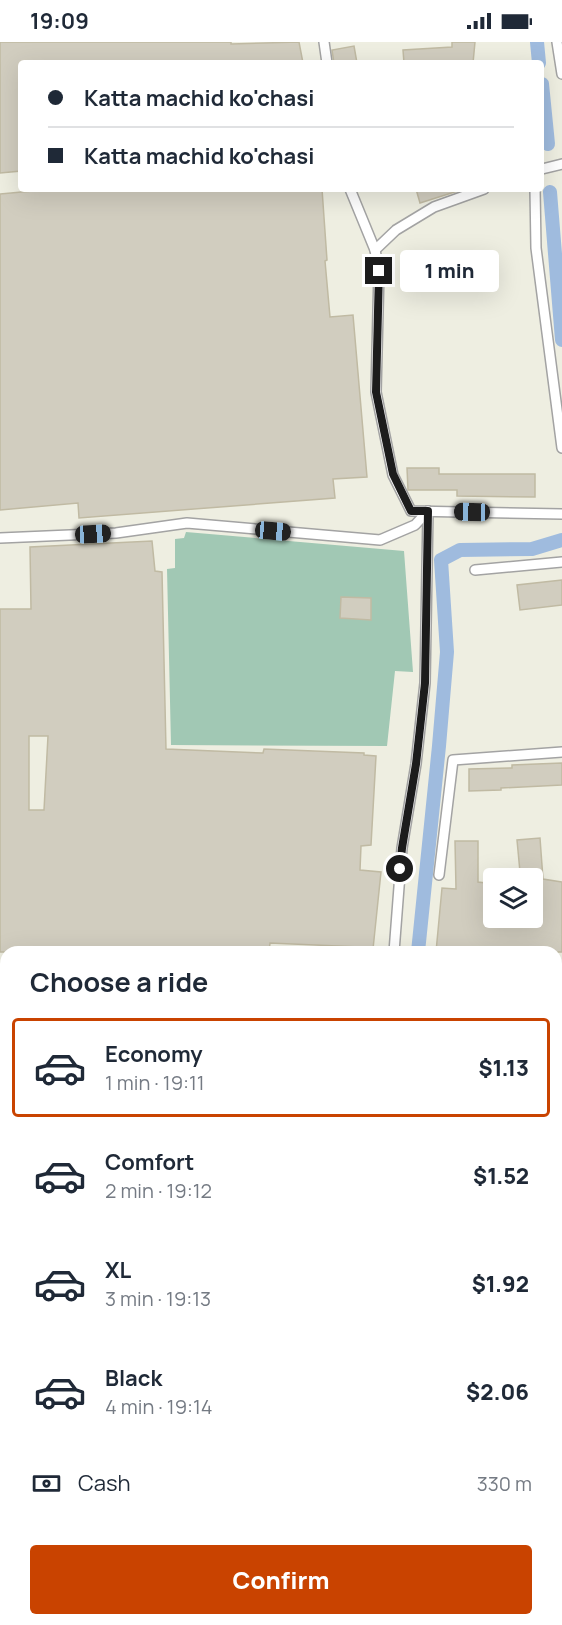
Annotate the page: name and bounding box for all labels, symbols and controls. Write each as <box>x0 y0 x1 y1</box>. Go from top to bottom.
text: 19:09 <box>30 6 89 36</box>
text: Katta machid ko'chasi <box>84 83 314 113</box>
text: Katta machid ko'chasi <box>84 141 314 171</box>
callout: 1 min <box>400 250 499 292</box>
route end <box>365 257 392 284</box>
text: 1 min <box>424 257 475 284</box>
car <box>454 503 490 521</box>
car <box>254 520 292 542</box>
car <box>75 524 111 544</box>
route start <box>386 855 413 882</box>
map controls <box>483 868 543 928</box>
button: layers <box>483 868 543 928</box>
text: Choose a ride <box>30 963 208 1000</box>
text: Economy <box>105 1039 203 1069</box>
icon: car <box>33 1041 87 1095</box>
text: $1.13 <box>478 1053 529 1083</box>
text: 1 min · 19:11 <box>105 1069 205 1096</box>
text: Comfort <box>105 1147 194 1177</box>
icon: car <box>33 1149 87 1203</box>
text: $1.52 <box>473 1161 529 1191</box>
text: 2 min · 19:12 <box>105 1177 212 1204</box>
text: XL <box>105 1255 131 1285</box>
icon: car <box>33 1257 87 1311</box>
text: $1.92 <box>472 1269 529 1299</box>
text: 3 min · 19:13 <box>105 1285 211 1312</box>
text: Black <box>105 1363 162 1393</box>
icon: car <box>33 1365 87 1419</box>
text: $2.06 <box>466 1377 529 1407</box>
text: 4 min · 19:14 <box>105 1393 213 1420</box>
icon: cash <box>30 1467 63 1500</box>
text: Cash <box>78 1468 131 1498</box>
text: 330 m <box>477 1470 532 1497</box>
button: Confirm <box>30 1545 532 1614</box>

